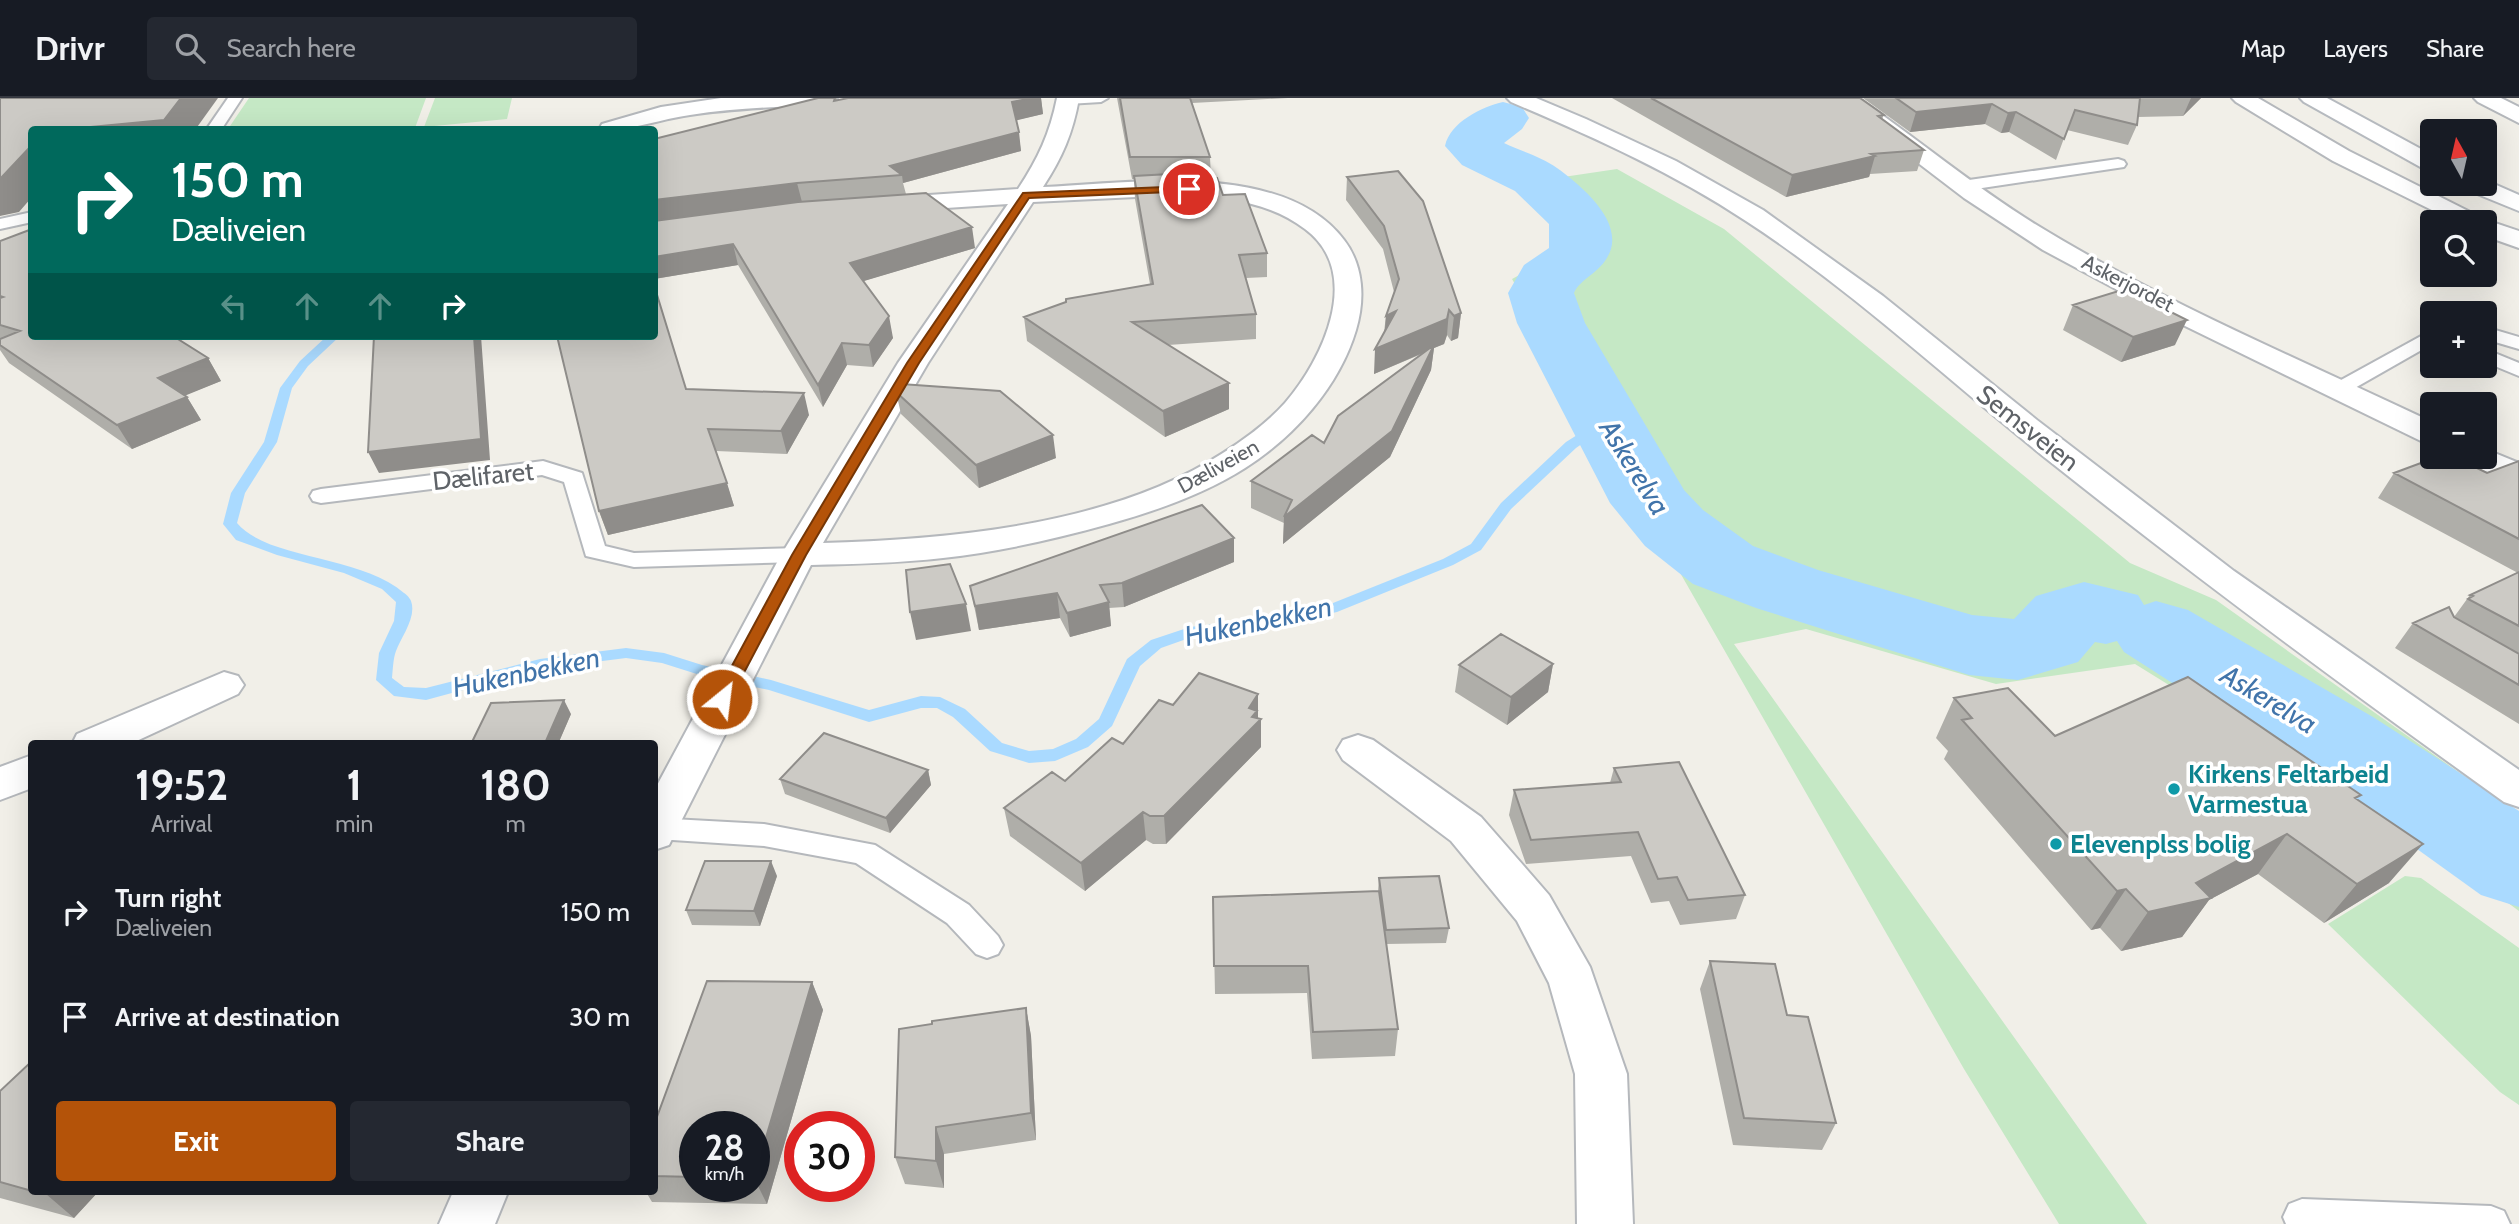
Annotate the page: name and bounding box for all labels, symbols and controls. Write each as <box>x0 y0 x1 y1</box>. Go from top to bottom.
search box <box>147 17 637 80</box>
text: Drivr <box>35 28 105 68</box>
icon: search <box>171 29 209 67</box>
text: Search here <box>227 32 356 64</box>
text: Map <box>2241 34 2285 63</box>
text: Layers <box>2323 34 2388 63</box>
text: Share <box>2426 34 2484 63</box>
north arrow <box>2420 119 2497 196</box>
map controls <box>2420 119 2497 469</box>
text: 150 m <box>171 150 304 209</box>
icon: right <box>56 154 147 245</box>
pin <box>1159 159 1219 219</box>
icon: arrive <box>1170 170 1208 208</box>
text: Dæliveien <box>171 210 306 249</box>
button: search <box>2420 210 2497 287</box>
street label: Askerjordet <box>2077 249 2178 318</box>
icon: left <box>215 287 253 325</box>
icon: ahead <box>288 287 326 325</box>
icon: ahead <box>361 287 399 325</box>
icon: right <box>434 287 472 325</box>
button: + <box>2420 301 2497 378</box>
street label: Semsveien <box>1970 378 2086 478</box>
button: − <box>2420 392 2497 469</box>
water label: Askerelva <box>1591 411 1677 521</box>
street label: Dæliveien <box>1173 434 1263 498</box>
street label: Dælifaret <box>431 455 535 497</box>
water label: Hukenbekken <box>1181 589 1335 653</box>
water label: Hukenbekken <box>449 640 603 704</box>
water label: Askerelva <box>2213 656 2323 741</box>
position arrow <box>685 662 759 736</box>
place label: Kirkens Feltarbeid Varmestua <box>2188 758 2389 820</box>
text: 19:52 <box>135 759 228 811</box>
text: 1 <box>347 759 362 811</box>
text: 180 <box>480 759 551 811</box>
marker: Kirkens Feltarbeid Varmestua <box>2166 781 2182 797</box>
text: Arrival <box>151 810 212 838</box>
text: min <box>335 810 373 838</box>
text: m <box>506 810 526 838</box>
place label: Elevenplss bolig <box>2070 828 2250 860</box>
marker: Elevenplss bolig <box>2048 836 2064 852</box>
text: Turn right <box>115 882 221 914</box>
icon: right <box>56 893 94 931</box>
text: 150 m <box>561 896 630 928</box>
text: Dæliveien <box>115 914 212 942</box>
icon: arrive <box>56 998 94 1036</box>
text: Arrive at destination <box>115 1001 340 1033</box>
text: 30 m <box>569 1001 630 1033</box>
button: Exit <box>56 1101 336 1181</box>
button: Share <box>350 1101 630 1181</box>
speed limit sign: 30 <box>784 1111 875 1202</box>
text: 28 <box>705 1126 744 1169</box>
text: km/h <box>705 1163 744 1185</box>

